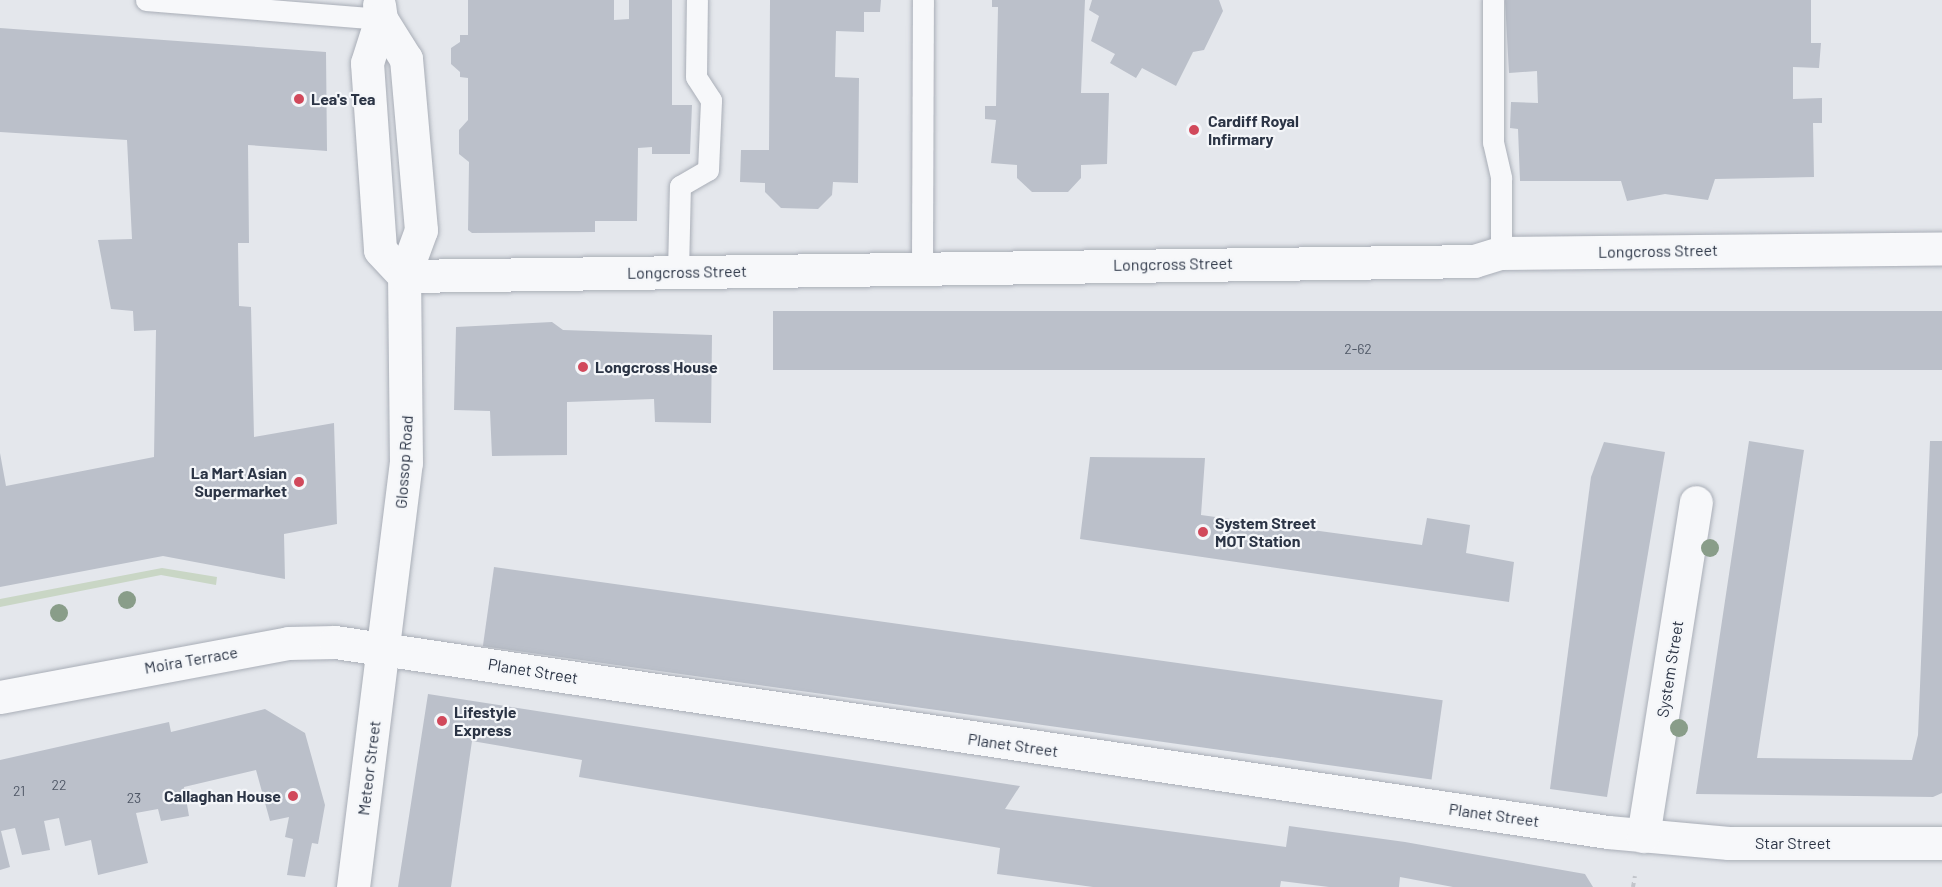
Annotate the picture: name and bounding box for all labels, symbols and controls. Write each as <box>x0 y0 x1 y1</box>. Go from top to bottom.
place label: Lea's Tea <box>311 89 376 109</box>
marker: Lea's Tea <box>292 92 306 106</box>
place label: Cardiff Royal Infirmary <box>1208 111 1299 149</box>
marker: Cardiff Royal Infirmary <box>1185 121 1203 139</box>
street label: Longcross Street <box>1598 240 1718 262</box>
street label: Longcross Street <box>1113 253 1233 275</box>
street label: Longcross Street <box>627 261 747 283</box>
house number: 2-62 <box>1344 341 1372 357</box>
place label: Longcross House <box>595 357 718 377</box>
marker: Longcross House <box>576 360 590 374</box>
street label: Glossop Road <box>391 415 417 509</box>
place label: La Mart Asian Supermarket <box>191 463 287 501</box>
marker: La Mart Asian Supermarket <box>292 475 306 489</box>
place label: System Street MOT Station <box>1215 513 1316 551</box>
marker: System Street MOT Station <box>1196 525 1210 539</box>
street label: System Street <box>1653 619 1687 719</box>
street label: Moira Terrace <box>143 642 239 678</box>
street label: Planet Street <box>487 654 579 688</box>
place label: Lifestyle Express <box>454 702 516 740</box>
marker: Lifestyle Express <box>435 714 449 728</box>
street label: Meteor Street <box>354 719 384 817</box>
street label: Planet Street <box>967 729 1059 761</box>
house number: 22 <box>51 777 67 793</box>
house number: 21 <box>13 783 25 799</box>
place label: Callaghan House <box>164 786 281 806</box>
marker: Callaghan House <box>286 789 300 803</box>
house number: 23 <box>127 790 141 806</box>
street label: Planet Street <box>1448 799 1540 831</box>
street label: Star Street <box>1755 833 1831 853</box>

